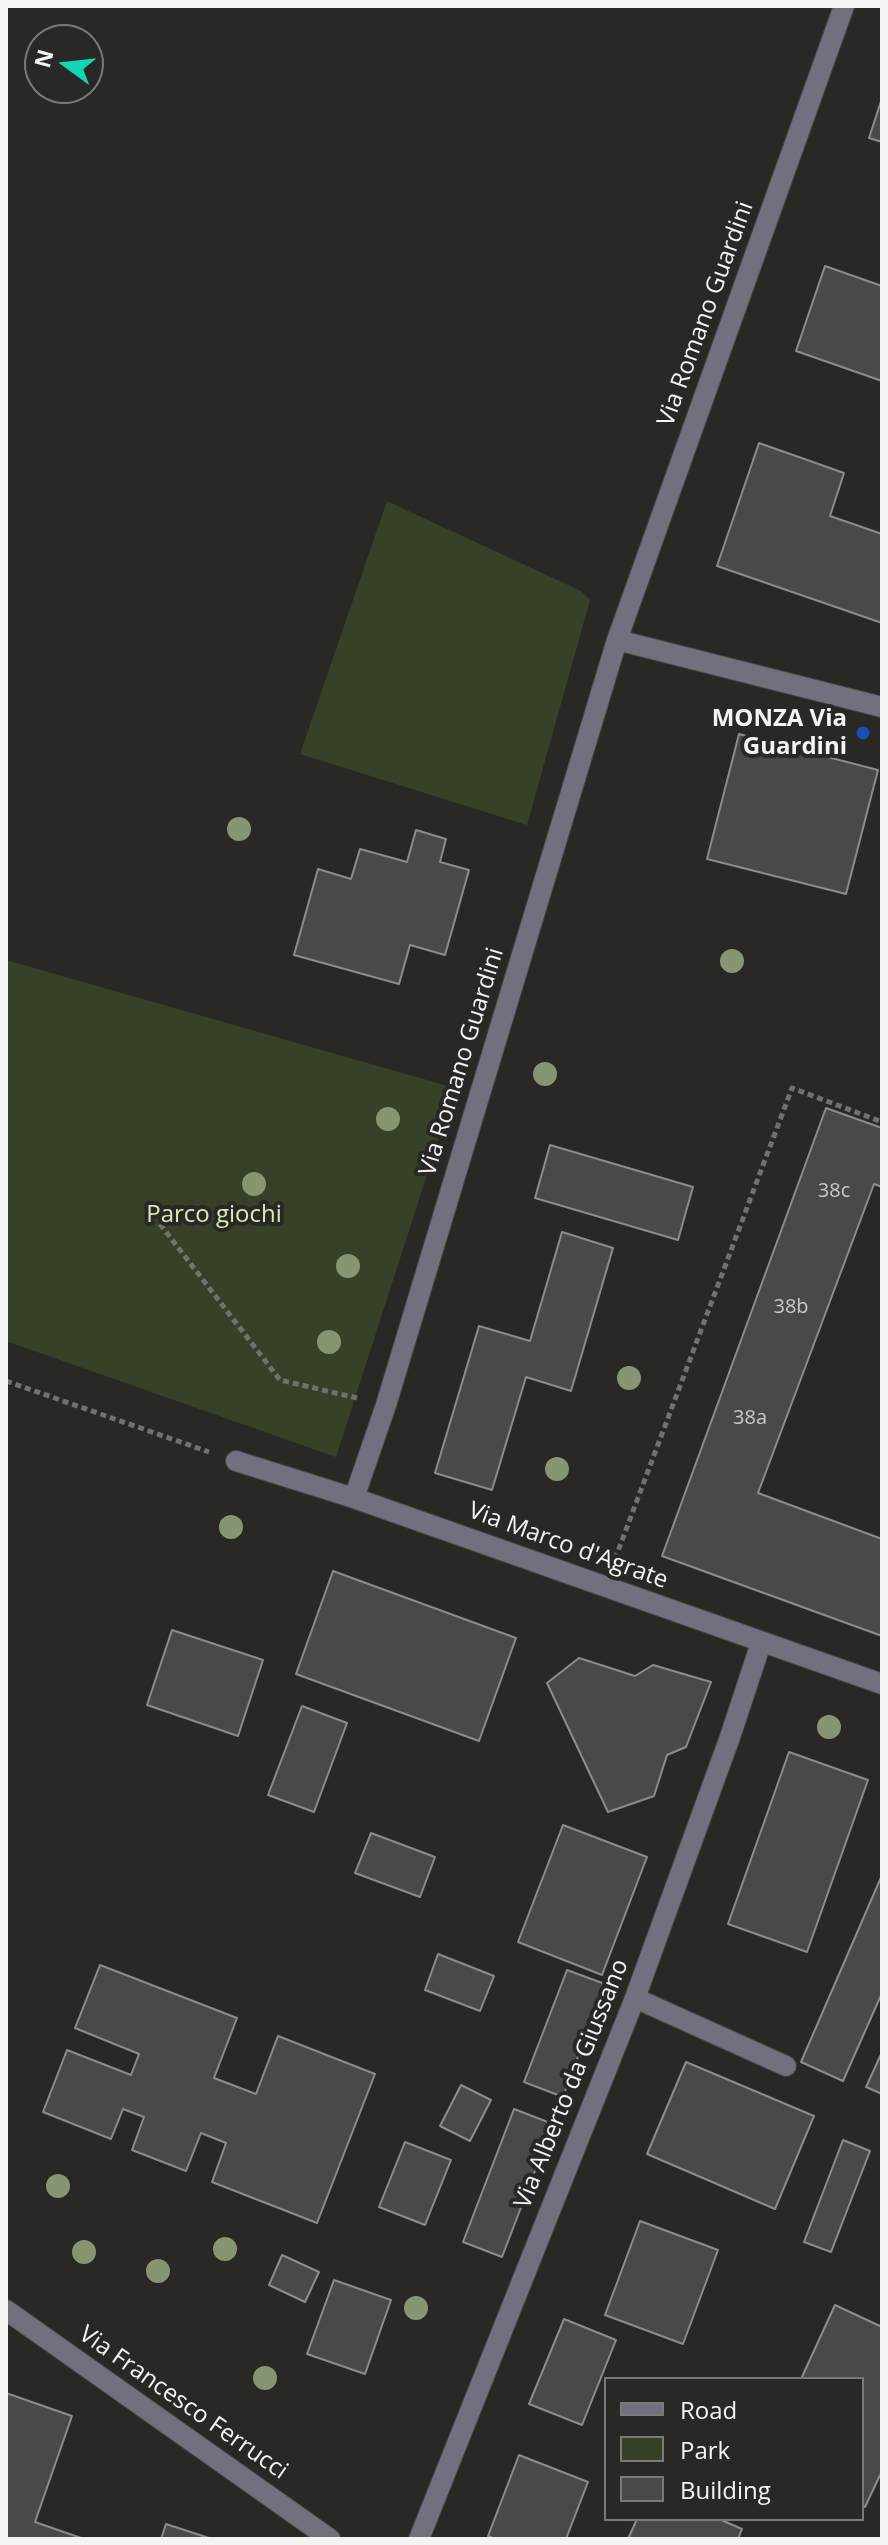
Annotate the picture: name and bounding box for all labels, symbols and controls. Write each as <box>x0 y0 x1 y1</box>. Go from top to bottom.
north arrow <box>24 24 104 104</box>
text: N <box>26 46 60 71</box>
street label: Via Romano Guardini <box>652 198 760 430</box>
place label: MONZA Via Guardini <box>712 705 847 761</box>
marker: MONZA Via Guardini <box>854 724 872 742</box>
street label: Via Romano Guardini <box>414 944 510 1180</box>
house number: 38c <box>818 1179 850 1203</box>
park label: Parco giochi <box>146 1201 282 1229</box>
house number: 38b <box>773 1295 809 1319</box>
house number: 38a <box>733 1406 767 1430</box>
street label: Via Marco d'Agrate <box>464 1497 672 1595</box>
street label: Via Alberto da Giussano <box>509 1955 635 2213</box>
street label: Via Francesco Ferrucci <box>73 2320 293 2486</box>
legend <box>604 2377 864 2521</box>
text: Road <box>680 2393 737 2426</box>
text: Park <box>680 2433 730 2466</box>
text: Building <box>680 2473 771 2506</box>

